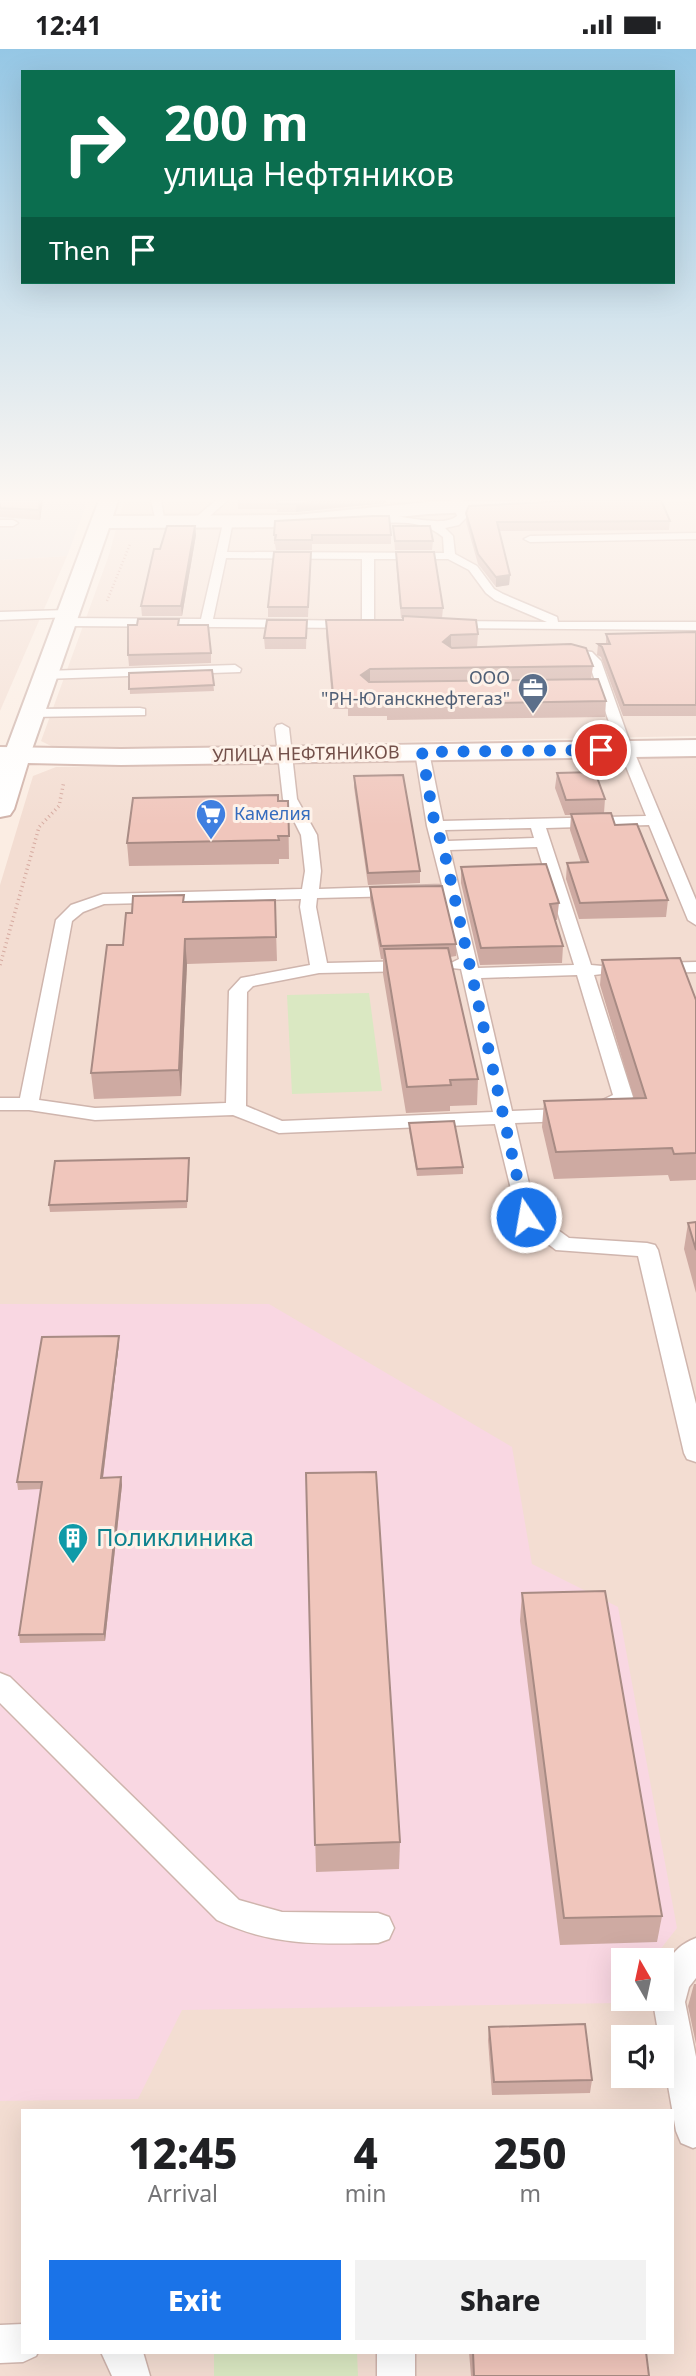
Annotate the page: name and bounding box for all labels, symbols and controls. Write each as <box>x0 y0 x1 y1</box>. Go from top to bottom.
text: 12:41 <box>35 7 102 43</box>
text: 200 m <box>164 89 309 155</box>
icon: right <box>49 98 140 189</box>
text: улица Нефтяников <box>164 152 454 195</box>
icon: arrive <box>124 231 162 269</box>
text: Then <box>49 232 110 268</box>
place label: ООО "РН-Юганскнефтегаз" <box>321 665 510 710</box>
office icon: ООО "РН-Юганскнефтегаз" <box>516 671 550 715</box>
pin <box>571 720 631 780</box>
icon: arrive <box>582 731 620 769</box>
street label: УЛИЦА НЕФТЯНИКОВ <box>212 739 400 767</box>
supermarket icon: Камелия <box>194 797 228 841</box>
place label: Камелия <box>234 801 311 825</box>
position arrow <box>489 1180 563 1254</box>
place label: Поликлиника <box>96 1520 254 1553</box>
building icon: Поликлиника <box>56 1521 90 1565</box>
north arrow <box>611 1948 674 2011</box>
map controls <box>611 1948 674 2088</box>
button: sound <box>611 2025 674 2088</box>
text: 12:45 <box>128 2124 237 2181</box>
text: 4 <box>353 2124 378 2181</box>
text: 250 <box>494 2124 567 2181</box>
text: Arrival <box>148 2177 218 2209</box>
text: min <box>345 2177 386 2209</box>
text: m <box>519 2177 541 2209</box>
button: Exit <box>49 2260 341 2340</box>
button: Share <box>355 2260 646 2340</box>

